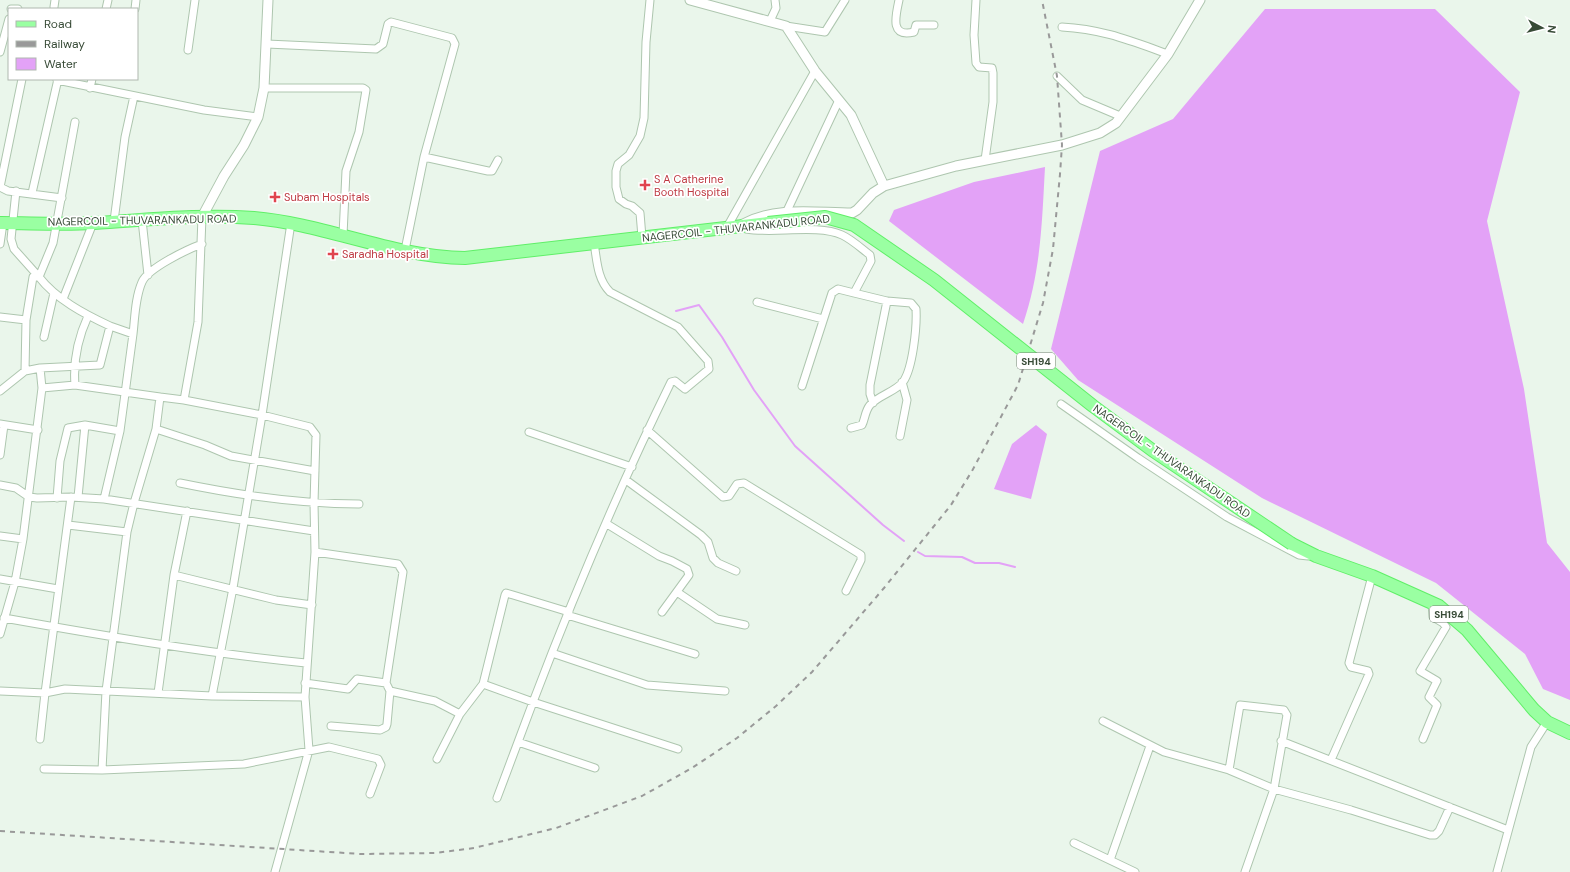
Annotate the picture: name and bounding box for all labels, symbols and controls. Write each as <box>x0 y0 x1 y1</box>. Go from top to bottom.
legend <box>8 8 138 80</box>
north arrow <box>1522 8 1562 48</box>
text: Road <box>44 16 72 32</box>
text: N <box>1544 24 1559 34</box>
text: Railway <box>44 36 85 52</box>
text: Water <box>44 56 78 72</box>
place label: S A Catherine Booth Hospital <box>654 172 729 199</box>
marker: S A Catherine Booth Hospital <box>639 179 651 191</box>
place label: Subam Hospitals <box>284 190 370 204</box>
marker: Subam Hospitals <box>269 191 281 203</box>
street label: NAGERCOIL - THUVARANKADU ROAD <box>47 211 237 229</box>
street label: NAGERCOIL - THUVARANKADU ROAD <box>641 211 831 245</box>
place label: Saradha Hospital <box>342 247 428 261</box>
marker: Saradha Hospital <box>327 248 339 260</box>
road number: SH194 <box>1017 353 1055 369</box>
street label: NAGERCOIL - THUVARANKADU ROAD <box>1091 401 1254 521</box>
road number: SH194 <box>1430 606 1468 622</box>

